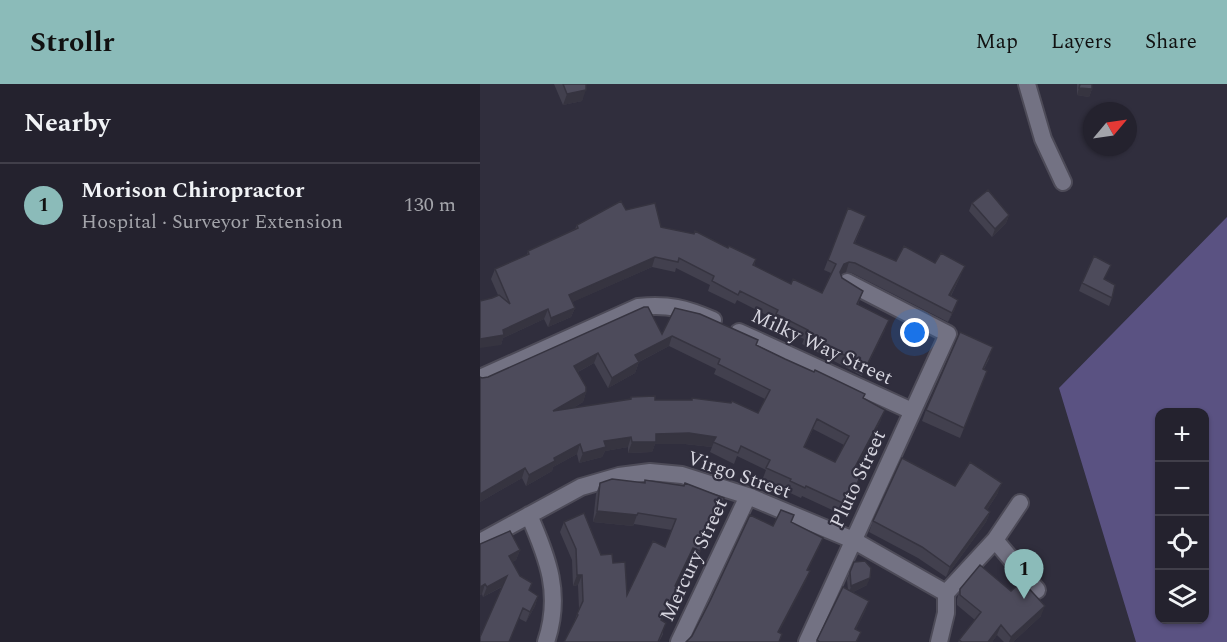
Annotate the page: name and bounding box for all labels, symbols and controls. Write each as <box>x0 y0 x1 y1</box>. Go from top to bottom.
text: Strollr <box>30 21 114 64</box>
text: Map <box>976 26 1018 58</box>
text: Layers <box>1051 26 1112 58</box>
text: Share <box>1145 26 1197 58</box>
north arrow <box>1083 102 1137 156</box>
text: Nearby <box>24 103 110 143</box>
text: Morison Chiropractor <box>81 174 304 207</box>
text: 1 <box>38 190 49 220</box>
text: 130 m <box>404 190 456 220</box>
text: Hospital · Surveyor Extension <box>81 207 343 237</box>
street label: Milky Way Street <box>746 301 898 393</box>
your location <box>900 318 929 347</box>
map controls <box>1155 408 1209 624</box>
button: + <box>1155 408 1209 462</box>
street label: Pluto Street <box>822 425 894 533</box>
street label: Virgo Street <box>683 443 795 507</box>
button: − <box>1155 462 1209 516</box>
street label: Mercury Street <box>652 494 736 626</box>
button: locate <box>1155 516 1209 570</box>
pin: 1 <box>1004 550 1044 599</box>
button: layers <box>1155 570 1209 624</box>

